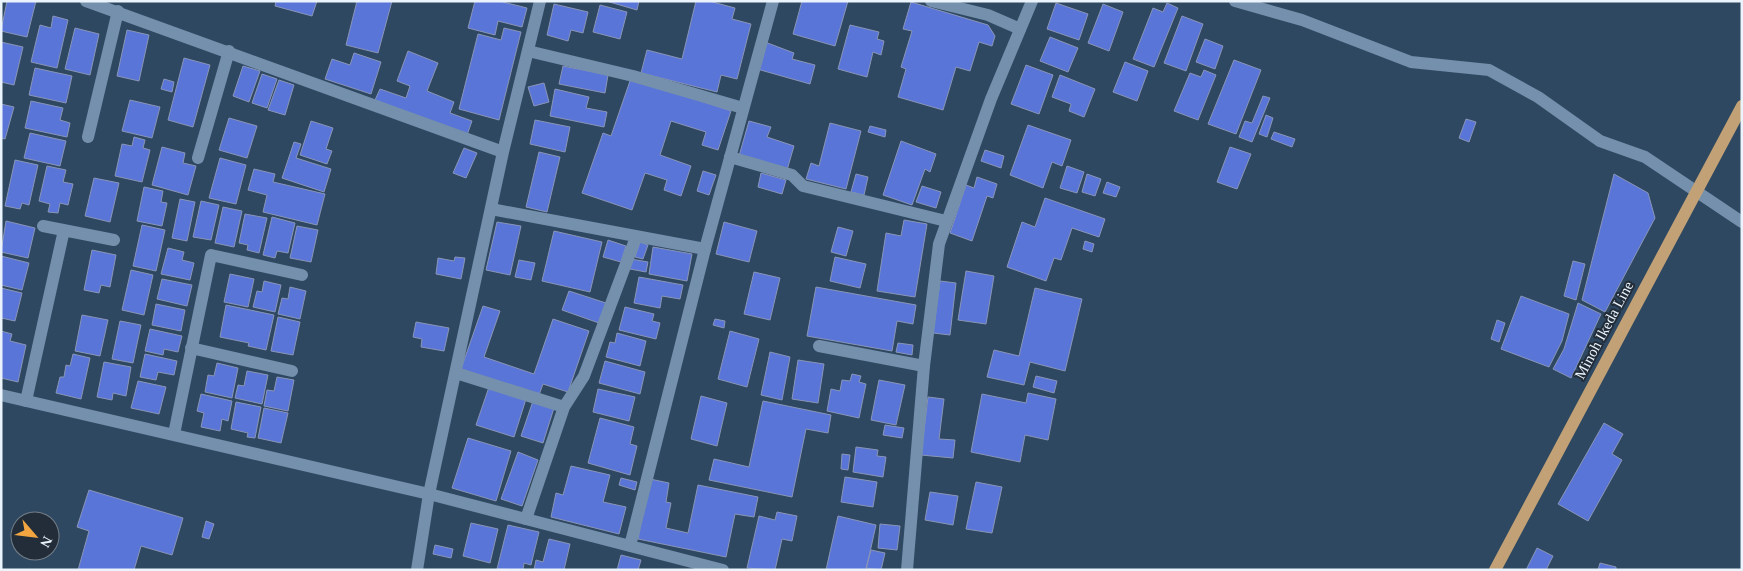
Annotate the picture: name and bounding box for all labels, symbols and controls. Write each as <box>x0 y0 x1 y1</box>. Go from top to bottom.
street label: Minoh Ikeda Line <box>1572 278 1637 382</box>
north arrow <box>10 511 60 561</box>
text: N <box>37 534 55 550</box>

